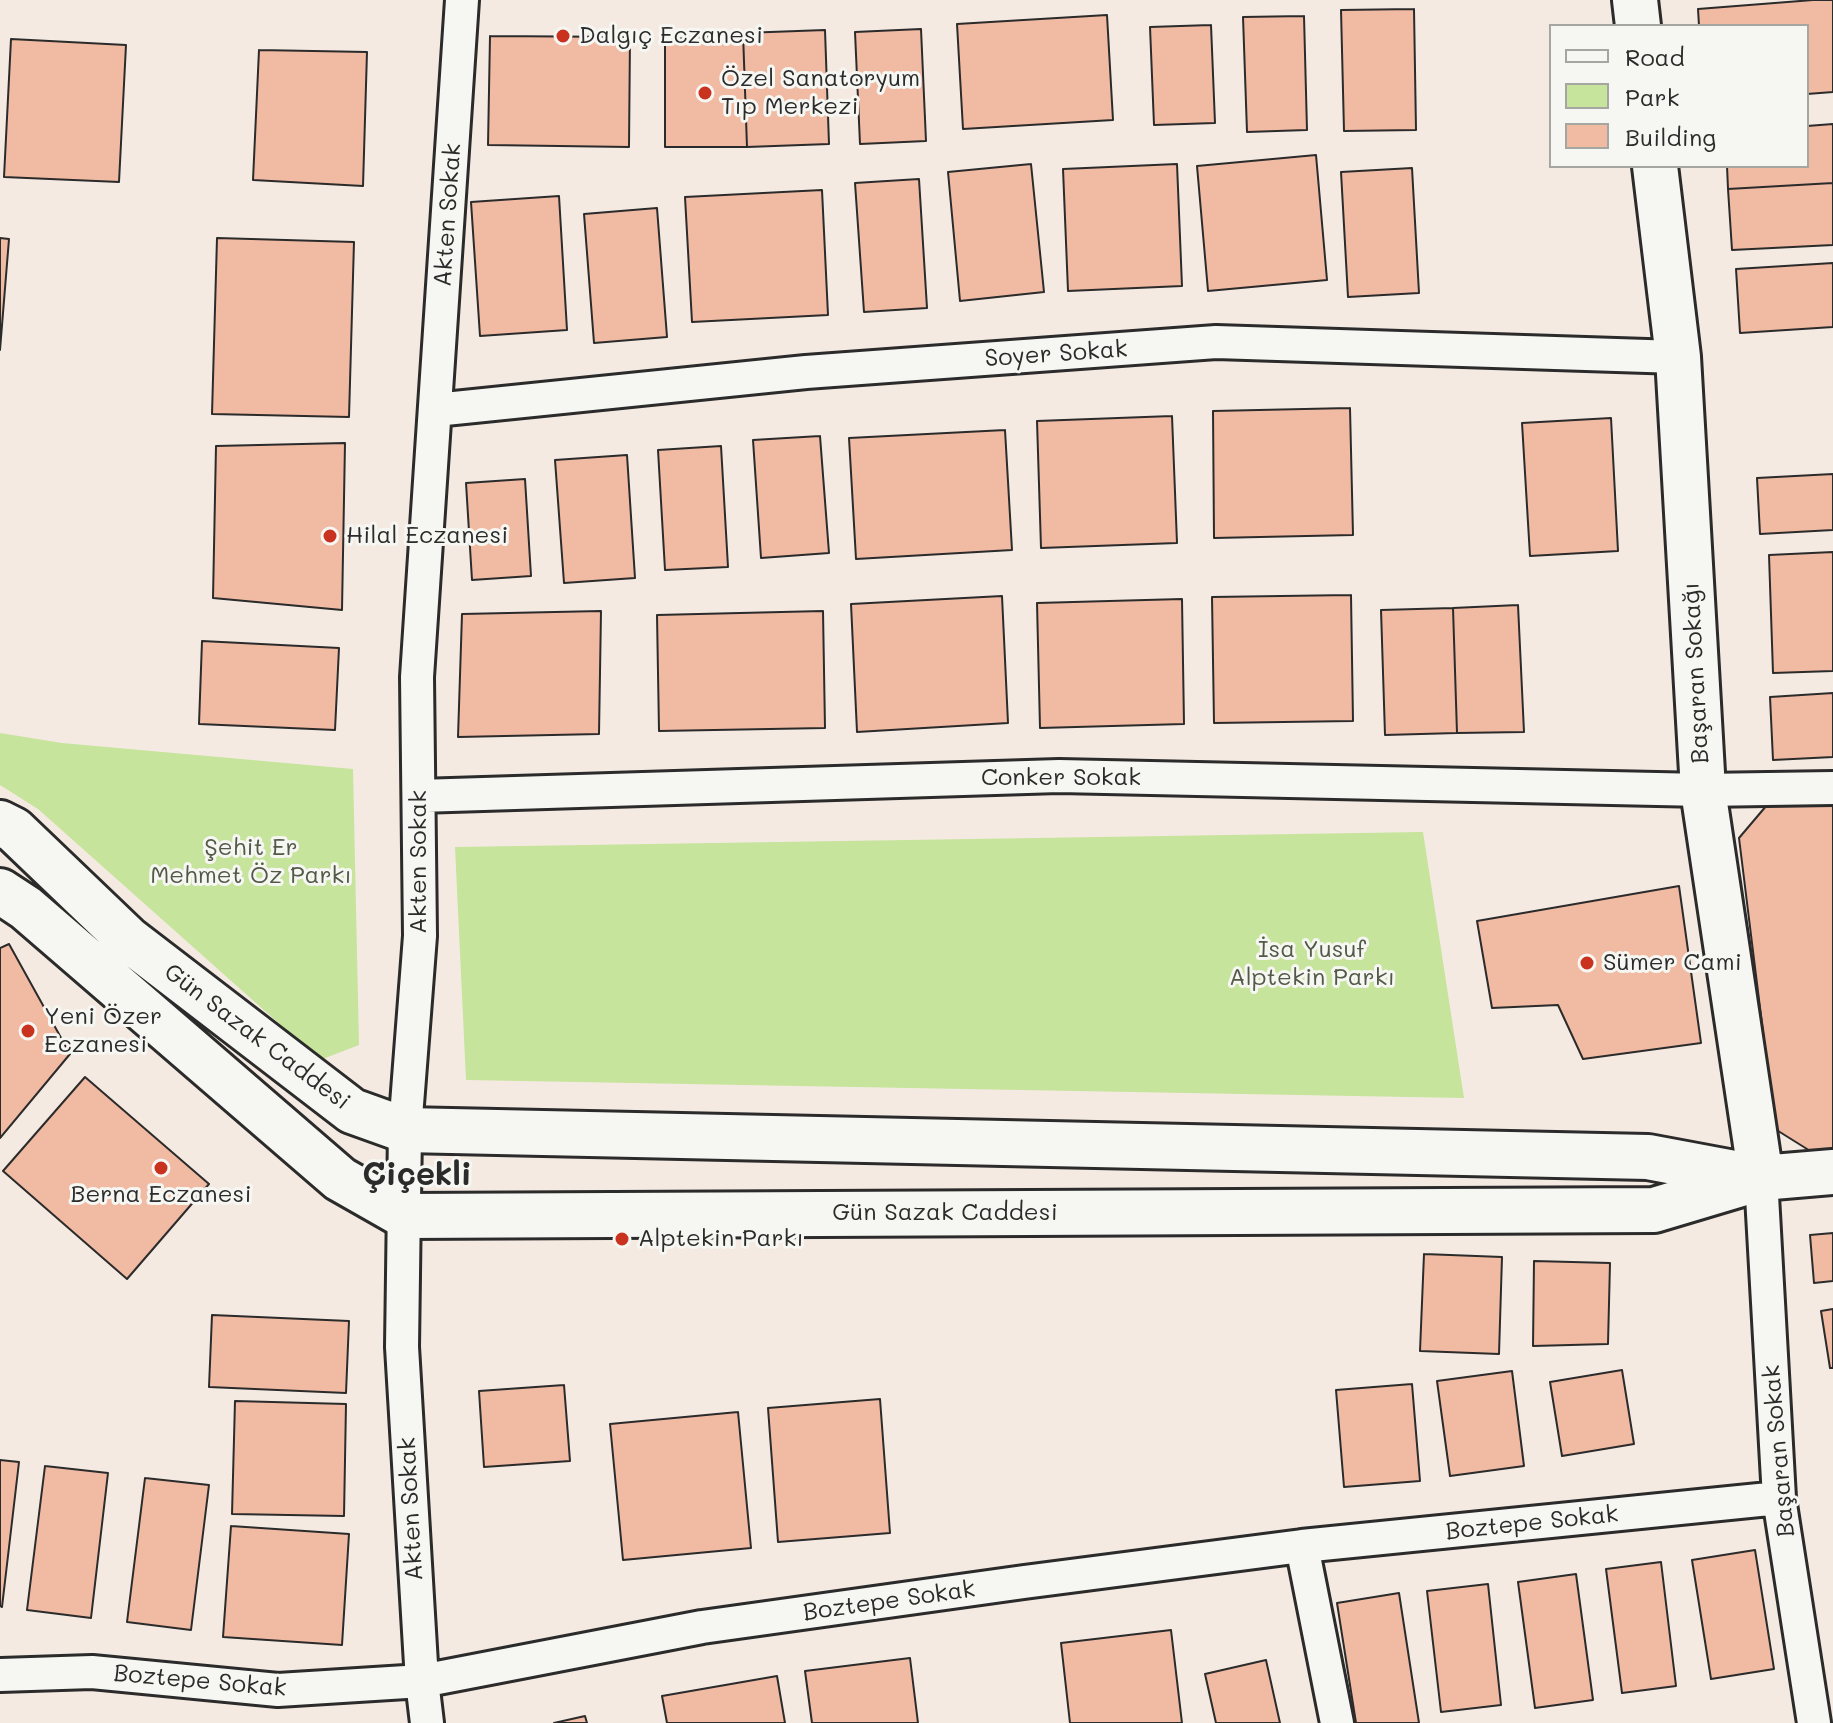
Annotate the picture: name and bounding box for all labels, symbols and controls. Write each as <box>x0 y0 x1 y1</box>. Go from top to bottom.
place label: Dalgıç Eczanesi <box>579 22 763 50</box>
legend <box>1549 24 1809 168</box>
marker: Dalgıç Eczanesi <box>554 27 572 45</box>
text: Road <box>1625 41 1685 72</box>
place label: Özel Sanatoryum Tıp Merkezi <box>721 65 920 121</box>
text: Park <box>1625 81 1679 112</box>
marker: Özel Sanatoryum Tıp Merkezi <box>696 84 714 102</box>
text: Building <box>1625 121 1716 152</box>
street label: Akten Sokak <box>429 142 467 288</box>
street label: Soyer Sokak <box>984 335 1128 373</box>
place label: Hilal Eczanesi <box>346 522 508 550</box>
marker: Hilal Eczanesi <box>321 527 339 545</box>
street label: Başaran Sokağı <box>1677 582 1715 764</box>
street label: Conker Sokak <box>981 764 1141 792</box>
street label: Akten Sokak <box>405 790 433 934</box>
park label: Şehit Er Mehmet Öz Parkı <box>150 834 352 890</box>
park label: İsa Yusuf Alptekin Parkı <box>1229 936 1395 992</box>
place label: Sümer Cami <box>1603 949 1742 977</box>
marker: Sümer Cami <box>1578 954 1596 972</box>
street label: Gün Sazak Caddesi <box>158 958 356 1116</box>
place label: Yeni Özer Eczanesi <box>44 1003 162 1059</box>
marker: Yeni Özer Eczanesi <box>19 1022 37 1040</box>
district label: Çiçekli <box>362 1156 472 1194</box>
marker: Berna Eczanesi <box>152 1159 170 1177</box>
place label: Berna Eczanesi <box>70 1181 252 1209</box>
street label: Gün Sazak Caddesi <box>832 1199 1058 1227</box>
place label: Alptekin Parkı <box>638 1225 804 1253</box>
marker: Alptekin Parkı <box>613 1230 631 1248</box>
street label: Başaran Sokak <box>1757 1364 1801 1538</box>
street label: Akten Sokak <box>393 1436 429 1582</box>
street label: Boztepe Sokak <box>1444 1500 1620 1546</box>
street label: Boztepe Sokak <box>801 1575 977 1627</box>
street label: Boztepe Sokak <box>112 1659 288 1703</box>

